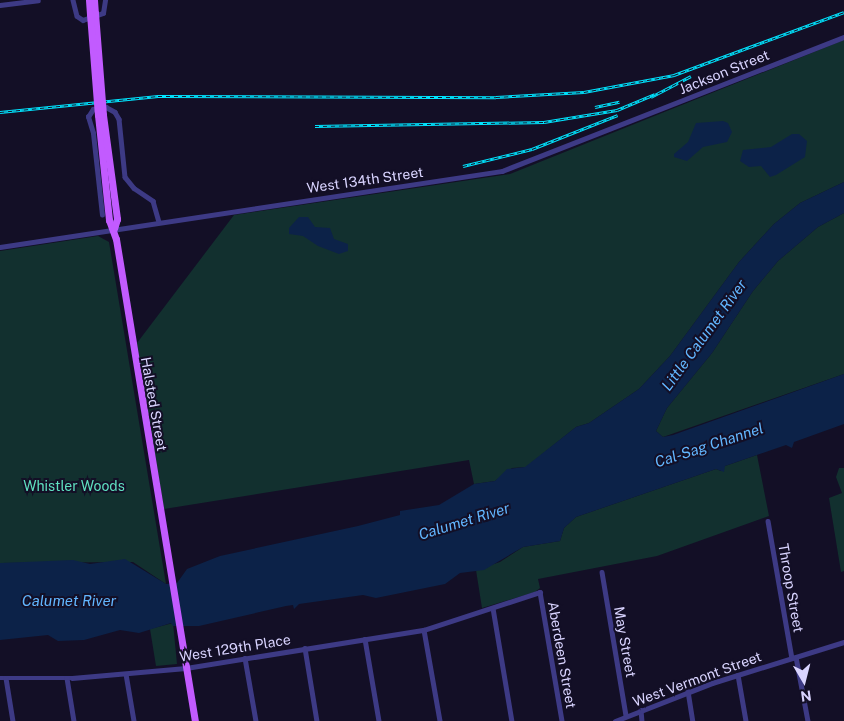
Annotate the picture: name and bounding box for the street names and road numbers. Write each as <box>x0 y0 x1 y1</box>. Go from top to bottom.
street label: Jackson Street <box>676 46 772 98</box>
street label: West 134th Street <box>306 164 424 196</box>
street label: Halsted Street <box>137 356 171 452</box>
street label: Throop Street <box>775 542 807 634</box>
street label: Aberdeen Street <box>544 600 580 710</box>
street label: May Street <box>611 605 639 679</box>
street label: West 129th Place <box>178 631 292 665</box>
street label: West Vermont Street <box>630 648 764 710</box>

